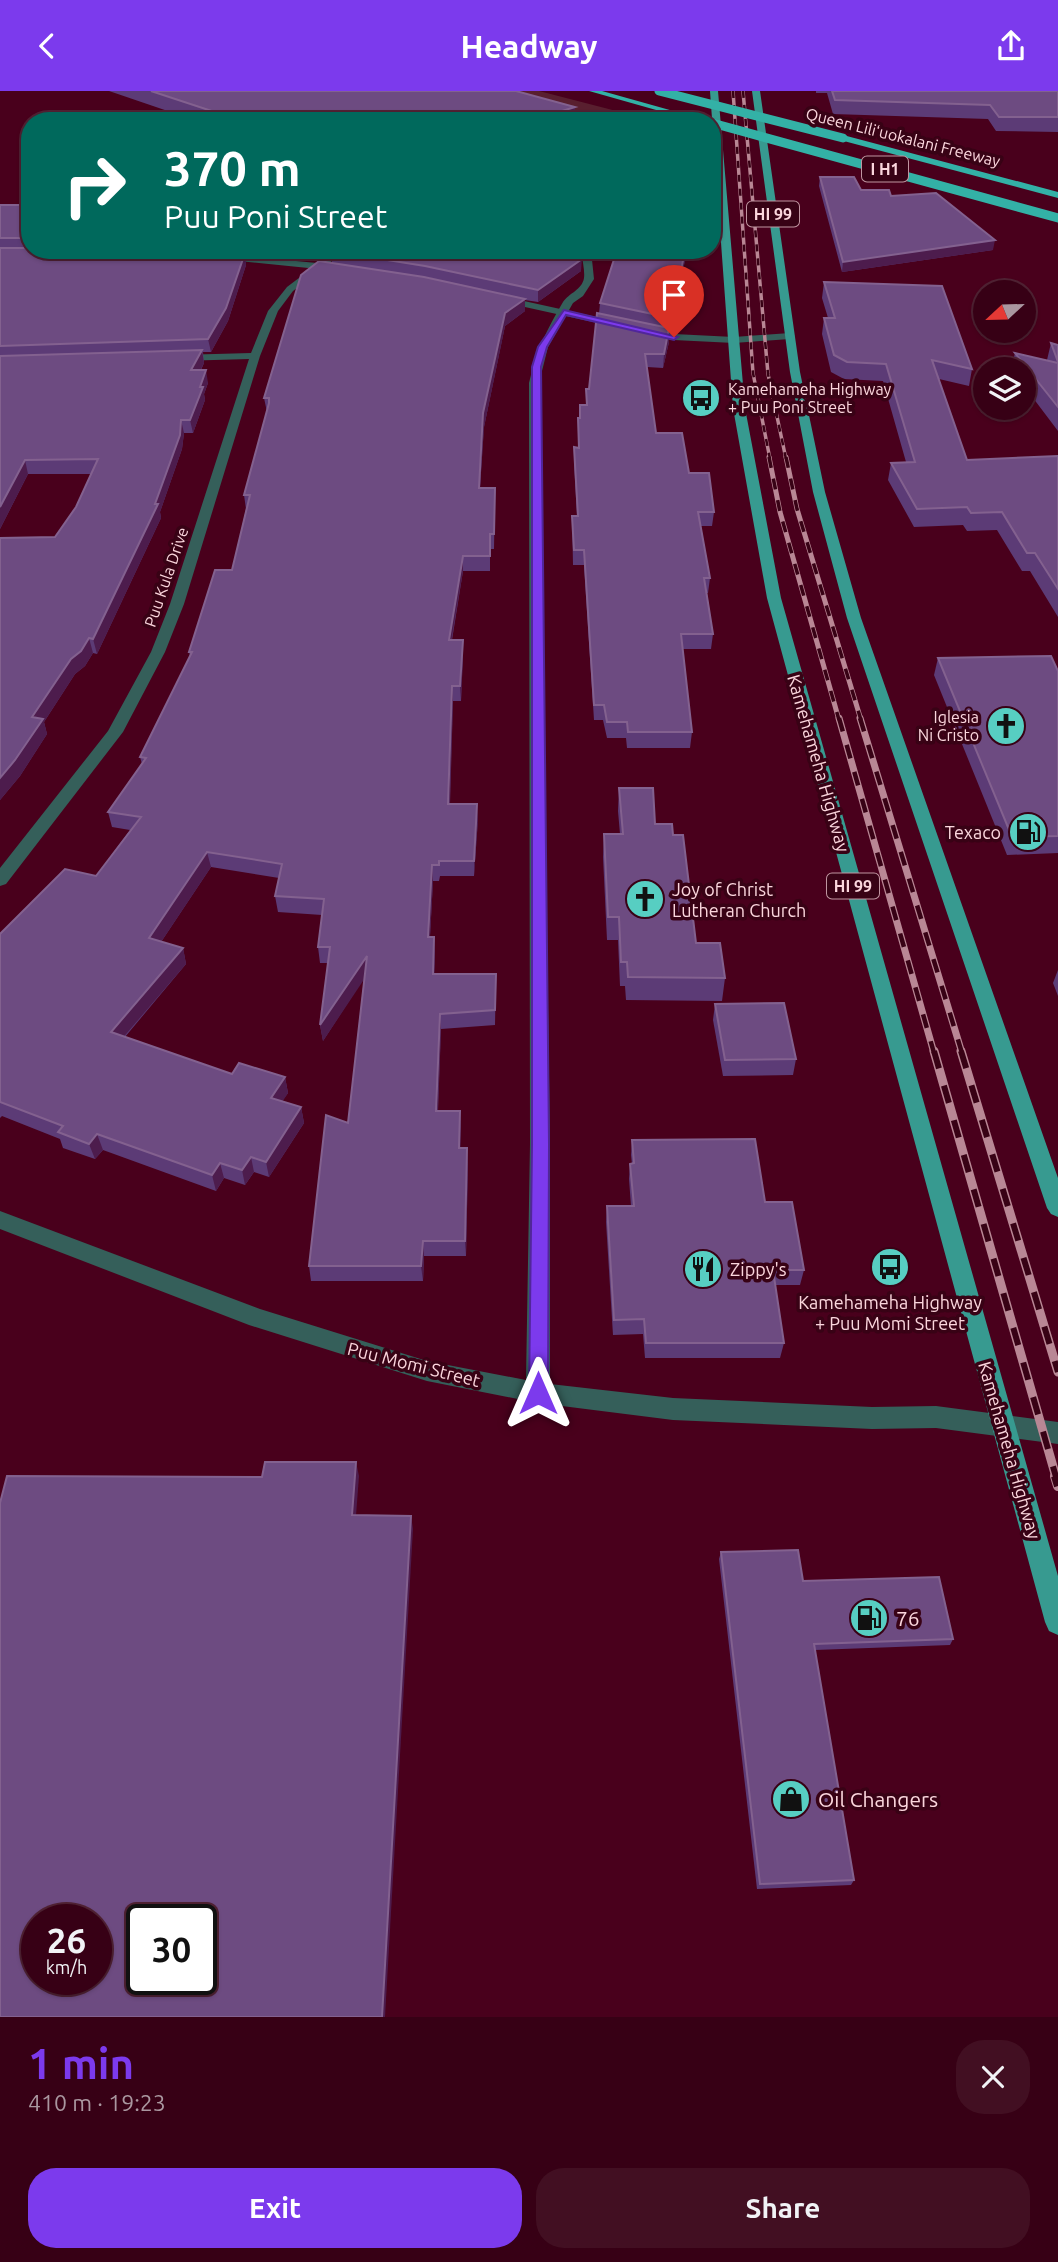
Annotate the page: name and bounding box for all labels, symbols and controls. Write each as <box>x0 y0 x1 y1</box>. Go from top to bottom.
icon: back <box>28 27 66 65</box>
icon: share <box>992 27 1030 65</box>
text: Headway <box>460 28 598 64</box>
street label: Queen Liliʻuokalani Freeway <box>804 104 1002 170</box>
icon: right <box>49 140 140 231</box>
text: 370 m <box>164 140 301 195</box>
road number: I H1 <box>862 157 908 181</box>
text: Puu Poni Street <box>164 198 387 234</box>
road number: HI 99 <box>747 202 799 227</box>
pin <box>644 265 704 337</box>
icon: arrive <box>655 276 693 314</box>
north arrow <box>973 280 1036 343</box>
map controls <box>973 280 1036 420</box>
button: layers <box>973 357 1036 420</box>
bus stop icon: Kamehameha Highway + Puu Poni Street <box>680 377 722 419</box>
place label: Kamehameha Highway + Puu Poni Street <box>728 380 892 416</box>
street label: Puu Kula Drive <box>141 525 191 629</box>
street label: Kamehameha Highway <box>784 672 854 854</box>
church icon: Iglesia Ni Cristo <box>985 705 1027 747</box>
place label: Iglesia Ni Cristo <box>918 708 979 744</box>
fuel station icon: Texaco <box>1007 811 1049 853</box>
place label: Texaco <box>945 822 1001 842</box>
road number: HI 99 <box>827 873 879 899</box>
church icon: Joy of Christ Lutheran Church <box>624 878 666 920</box>
place label: Joy of Christ Lutheran Church <box>672 879 806 920</box>
bus stop icon: Kamehameha Highway + Puu Momi Street <box>869 1246 911 1288</box>
restaurant icon: Zippy's <box>682 1248 724 1290</box>
place label: Zippy's <box>730 1259 787 1279</box>
place label: Kamehameha Highway + Puu Momi Street <box>798 1292 982 1333</box>
street label: Puu Momi Street <box>346 1338 482 1390</box>
position arrow <box>501 1356 575 1430</box>
street label: Kamehameha Highway <box>975 1359 1045 1541</box>
fuel station icon: 76 <box>848 1597 890 1639</box>
place label: 76 <box>896 1606 920 1630</box>
shop icon: Oil Changers <box>770 1778 812 1820</box>
place label: Oil Changers <box>818 1787 938 1811</box>
speed limit sign: 30 <box>126 1904 217 1995</box>
text: 26 <box>47 1920 86 1960</box>
text: km/h <box>46 1957 87 1977</box>
text: 1 min <box>28 2040 134 2087</box>
button: close <box>956 2040 1030 2114</box>
text: 410 m · 19:23 <box>28 2090 166 2115</box>
button: Exit <box>28 2168 522 2248</box>
button: Share <box>536 2168 1030 2248</box>

